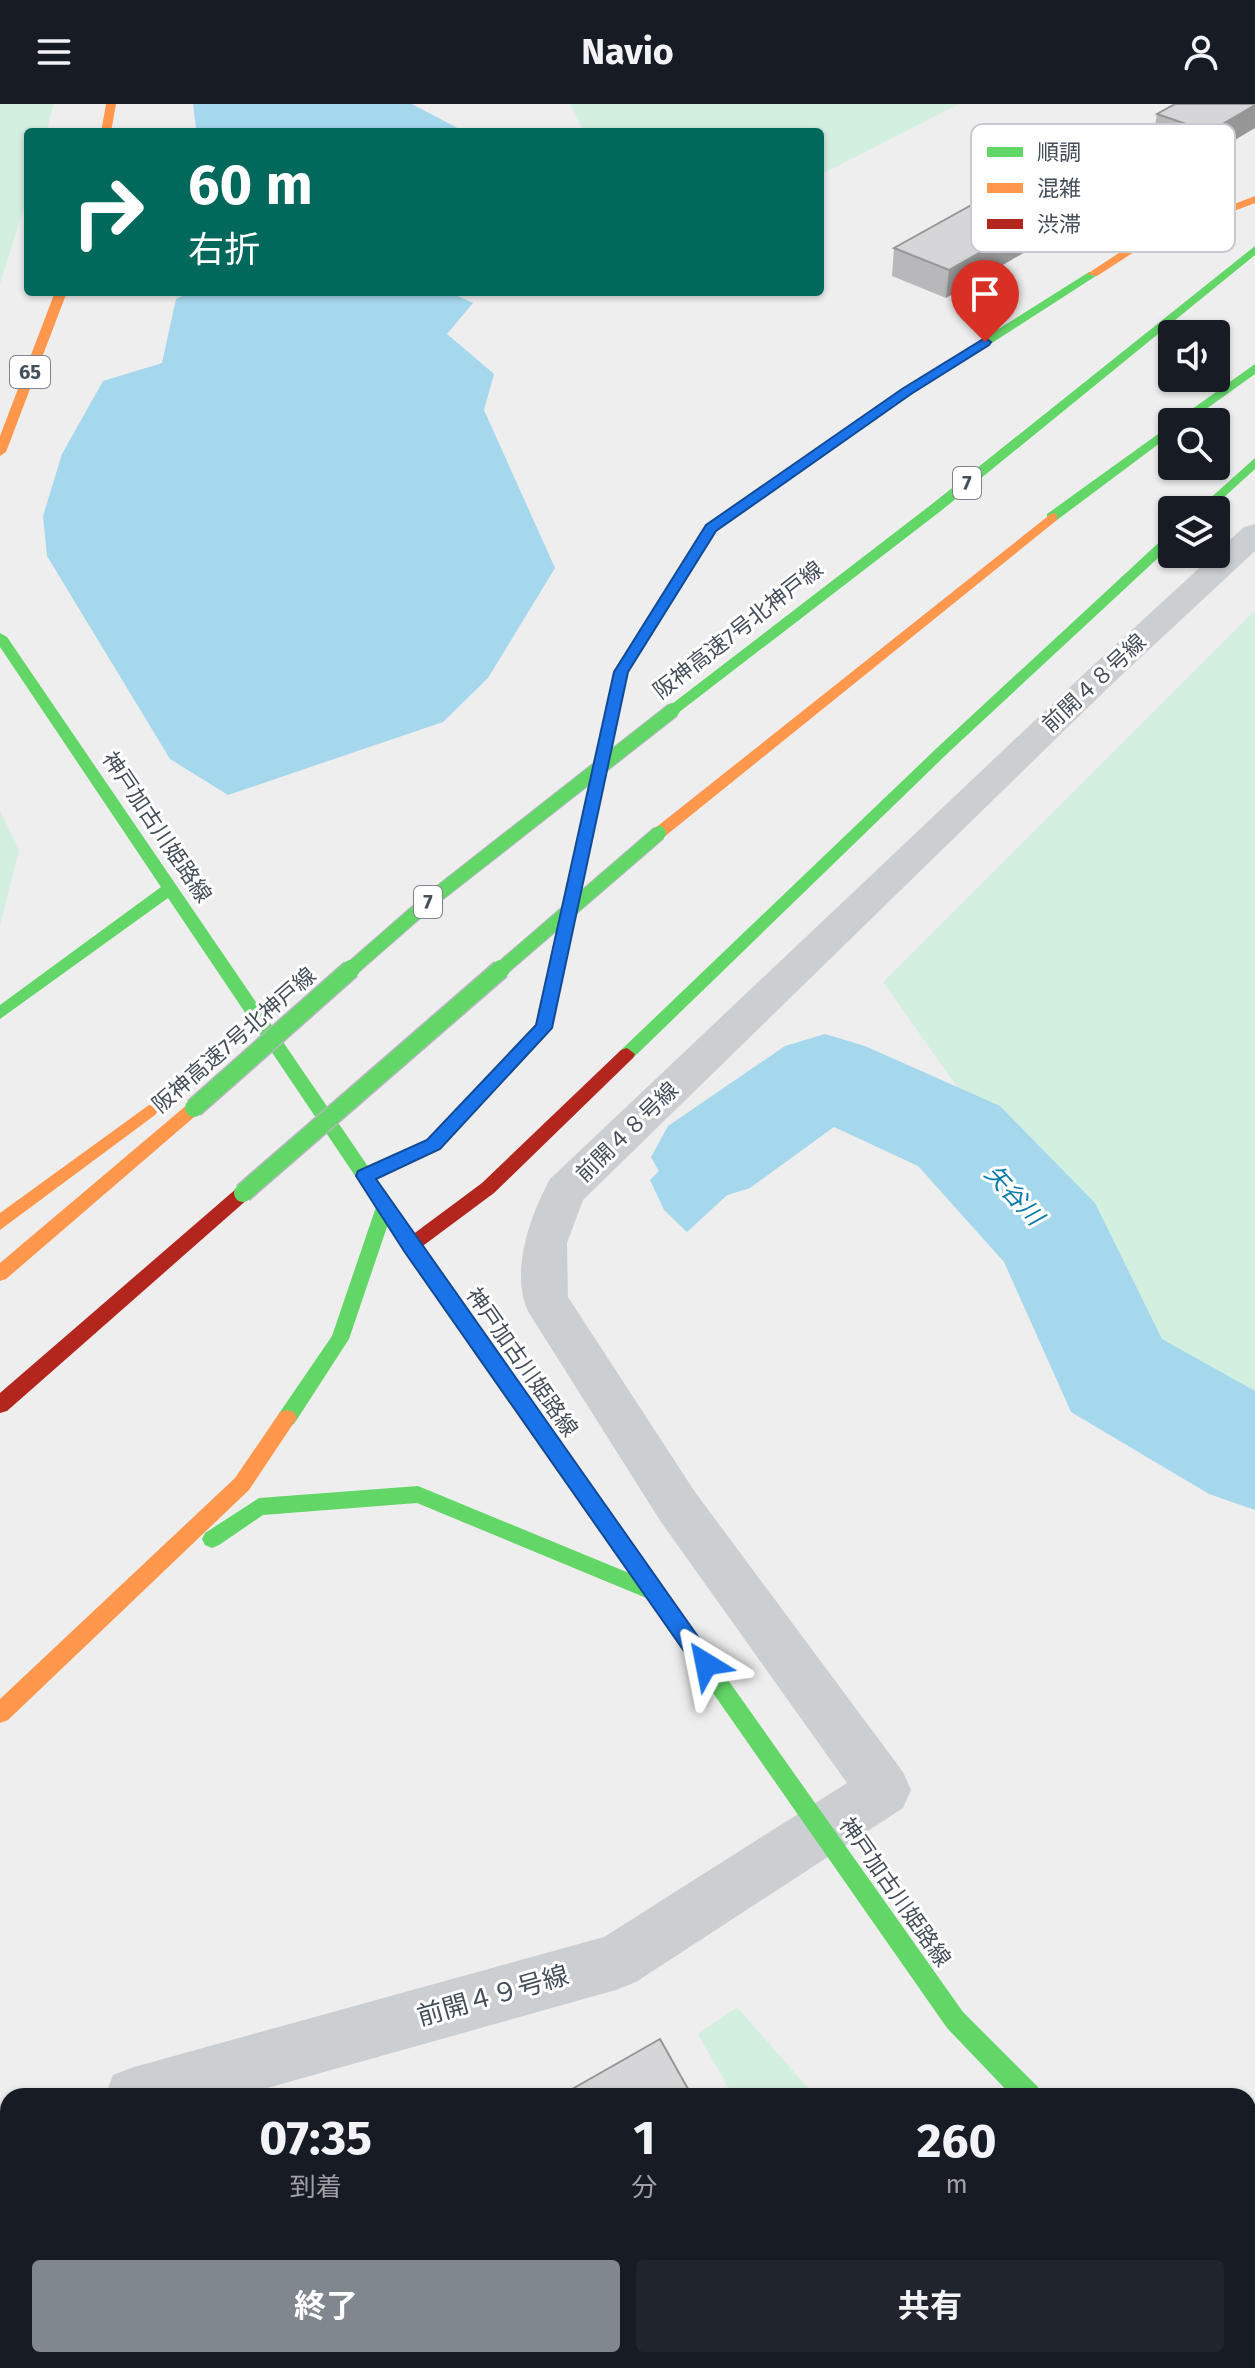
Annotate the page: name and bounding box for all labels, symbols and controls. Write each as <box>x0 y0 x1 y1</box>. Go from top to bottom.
icon: menu <box>32 30 76 74</box>
text: Navio <box>581 30 674 74</box>
icon: person <box>1179 30 1223 74</box>
legend <box>971 124 1235 252</box>
text: 順調 <box>1037 139 1081 166</box>
text: 60 m <box>188 152 313 219</box>
icon: right <box>56 160 160 264</box>
text: 混雑 <box>1037 175 1081 202</box>
text: 渋滞 <box>1037 211 1081 238</box>
text: 右折 <box>188 228 260 272</box>
pin <box>951 260 1019 342</box>
icon: arrive <box>963 272 1007 316</box>
map controls <box>1158 320 1230 568</box>
button: sound <box>1158 320 1230 392</box>
road number: 65 <box>10 356 50 388</box>
button: search <box>1158 408 1230 480</box>
road number: 7 <box>953 467 981 499</box>
button: layers <box>1158 496 1230 568</box>
street label: 阪神高速7号北神戸線 <box>648 555 828 705</box>
street label: 前開４８号線 <box>1037 628 1151 738</box>
street label: 神戸加古川姫路線 <box>97 746 217 908</box>
road number: 7 <box>414 886 442 918</box>
street label: 阪神高速7号北神戸線 <box>147 962 321 1118</box>
street label: 前開４８号線 <box>570 1076 684 1188</box>
water label: 矢谷川 <box>979 1159 1051 1233</box>
street label: 神戸加古川姫路線 <box>460 1282 584 1442</box>
position arrow <box>664 1622 748 1706</box>
street label: 神戸加古川姫路線 <box>833 1812 957 1972</box>
street label: 前開４９号線 <box>414 1960 572 2032</box>
text: 07:35 <box>259 2109 372 2167</box>
text: 1 <box>633 2109 655 2167</box>
text: 260 <box>917 2112 997 2170</box>
text: m <box>945 2169 968 2200</box>
text: 到着 <box>290 2172 342 2203</box>
text: 分 <box>631 2172 657 2203</box>
button: 終了 <box>32 2260 620 2352</box>
button: 共有 <box>636 2260 1224 2352</box>

